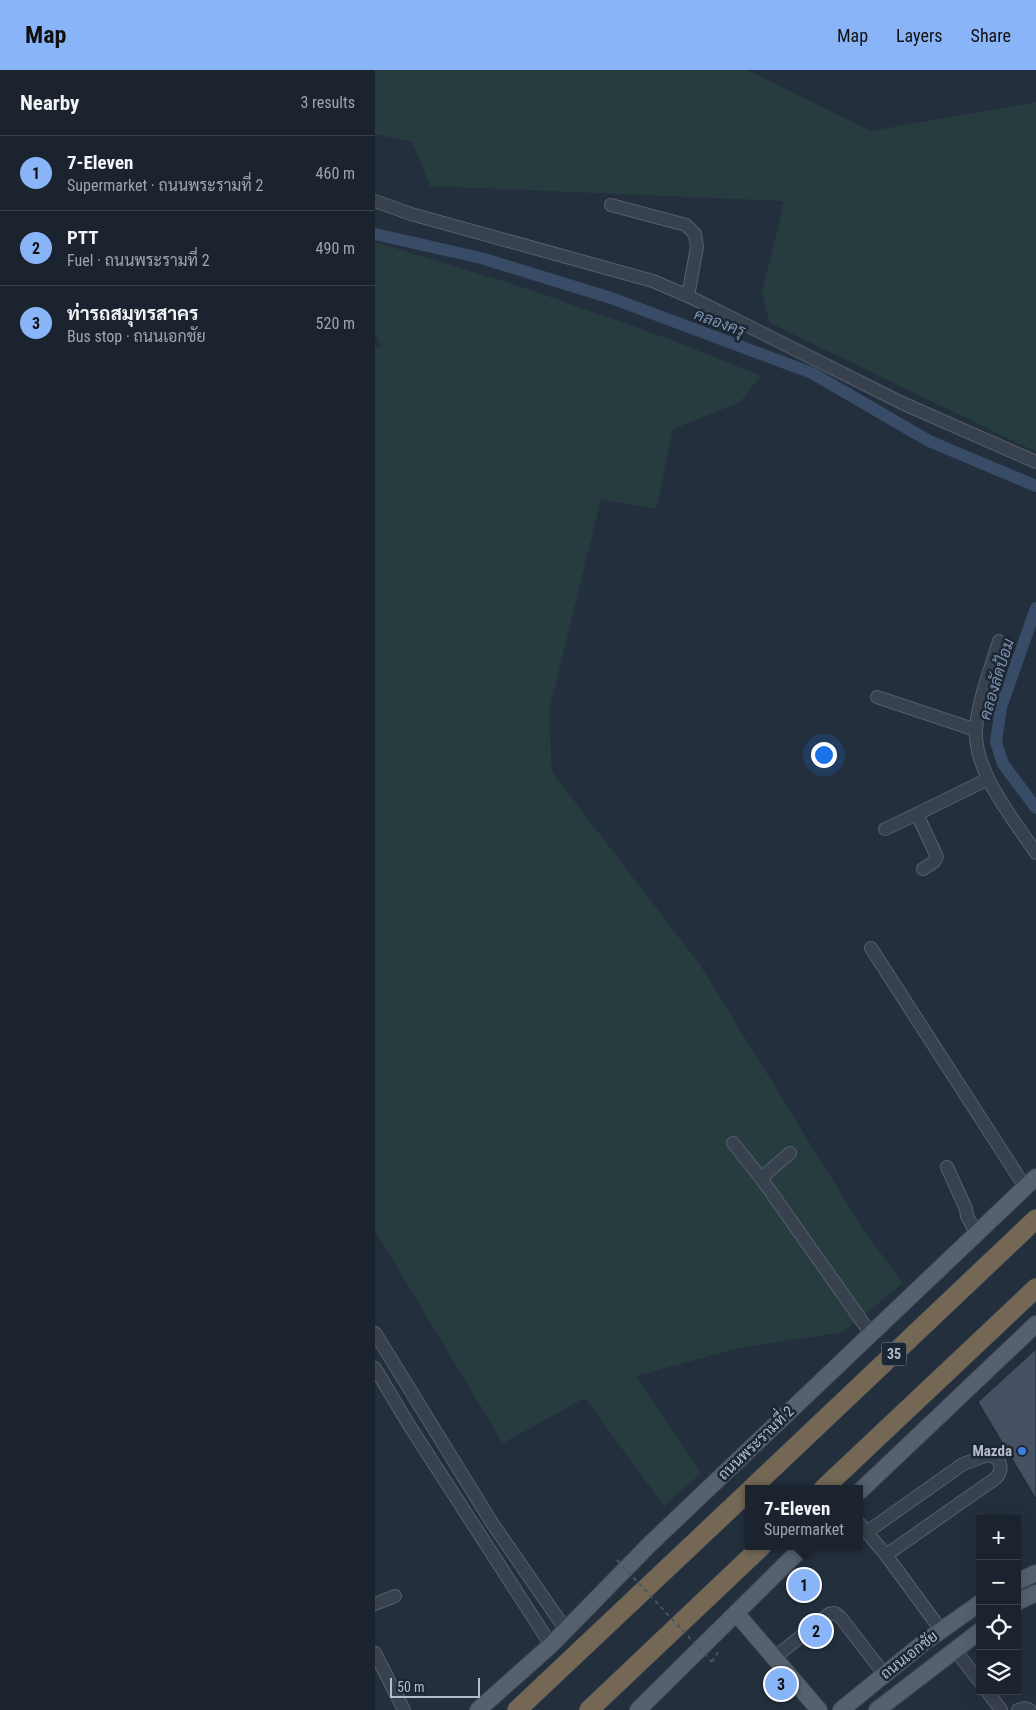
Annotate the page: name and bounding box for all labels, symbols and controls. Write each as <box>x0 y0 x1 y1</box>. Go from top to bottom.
text: Map <box>25 21 66 49</box>
text: Map <box>837 25 868 46</box>
text: Layers <box>896 25 943 46</box>
text: Share <box>971 25 1011 46</box>
text: Nearby <box>20 91 79 115</box>
text: 3 results <box>300 93 355 112</box>
text: 7-Eleven <box>67 151 133 174</box>
text: 1 <box>32 164 40 183</box>
text: 460 m <box>316 164 355 183</box>
text: Supermarket · ถนนพระรามที่ 2 <box>67 176 263 195</box>
text: PTT <box>67 226 99 249</box>
text: 2 <box>32 239 40 258</box>
text: 490 m <box>316 239 355 258</box>
text: Fuel · ถนนพระรามที่ 2 <box>67 251 210 270</box>
text: ท่ารถสมุทรสาคร <box>67 302 199 325</box>
water label: คลองครุ <box>691 304 749 343</box>
text: 3 <box>32 314 40 333</box>
text: 520 m <box>316 314 355 333</box>
text: Bus stop · ถนนเอกชัย <box>67 327 206 346</box>
water label: คลองลัดป้อม <box>974 636 1018 722</box>
your location <box>811 742 837 768</box>
road number: 35 <box>881 1342 907 1366</box>
street label: ถนนพระรามที่ 2 <box>710 1398 798 1484</box>
place label: Mazda <box>972 1442 1012 1460</box>
marker: Mazda <box>1016 1445 1028 1457</box>
popup <box>745 1485 863 1550</box>
text: 7-Eleven <box>764 1497 830 1520</box>
map controls <box>976 1515 1021 1695</box>
button: + <box>976 1515 1021 1560</box>
text: Supermarket <box>764 1520 844 1539</box>
button: − <box>976 1560 1021 1605</box>
pin: 1 <box>788 1566 820 1604</box>
button: locate <box>976 1605 1021 1650</box>
pin: 2 <box>800 1612 832 1650</box>
street label: ถนนเอกชัย <box>877 1627 941 1683</box>
button: layers <box>976 1650 1021 1695</box>
pin: 3 <box>765 1665 797 1703</box>
scale bar <box>390 1675 480 1698</box>
text: 50 m <box>397 1679 425 1695</box>

